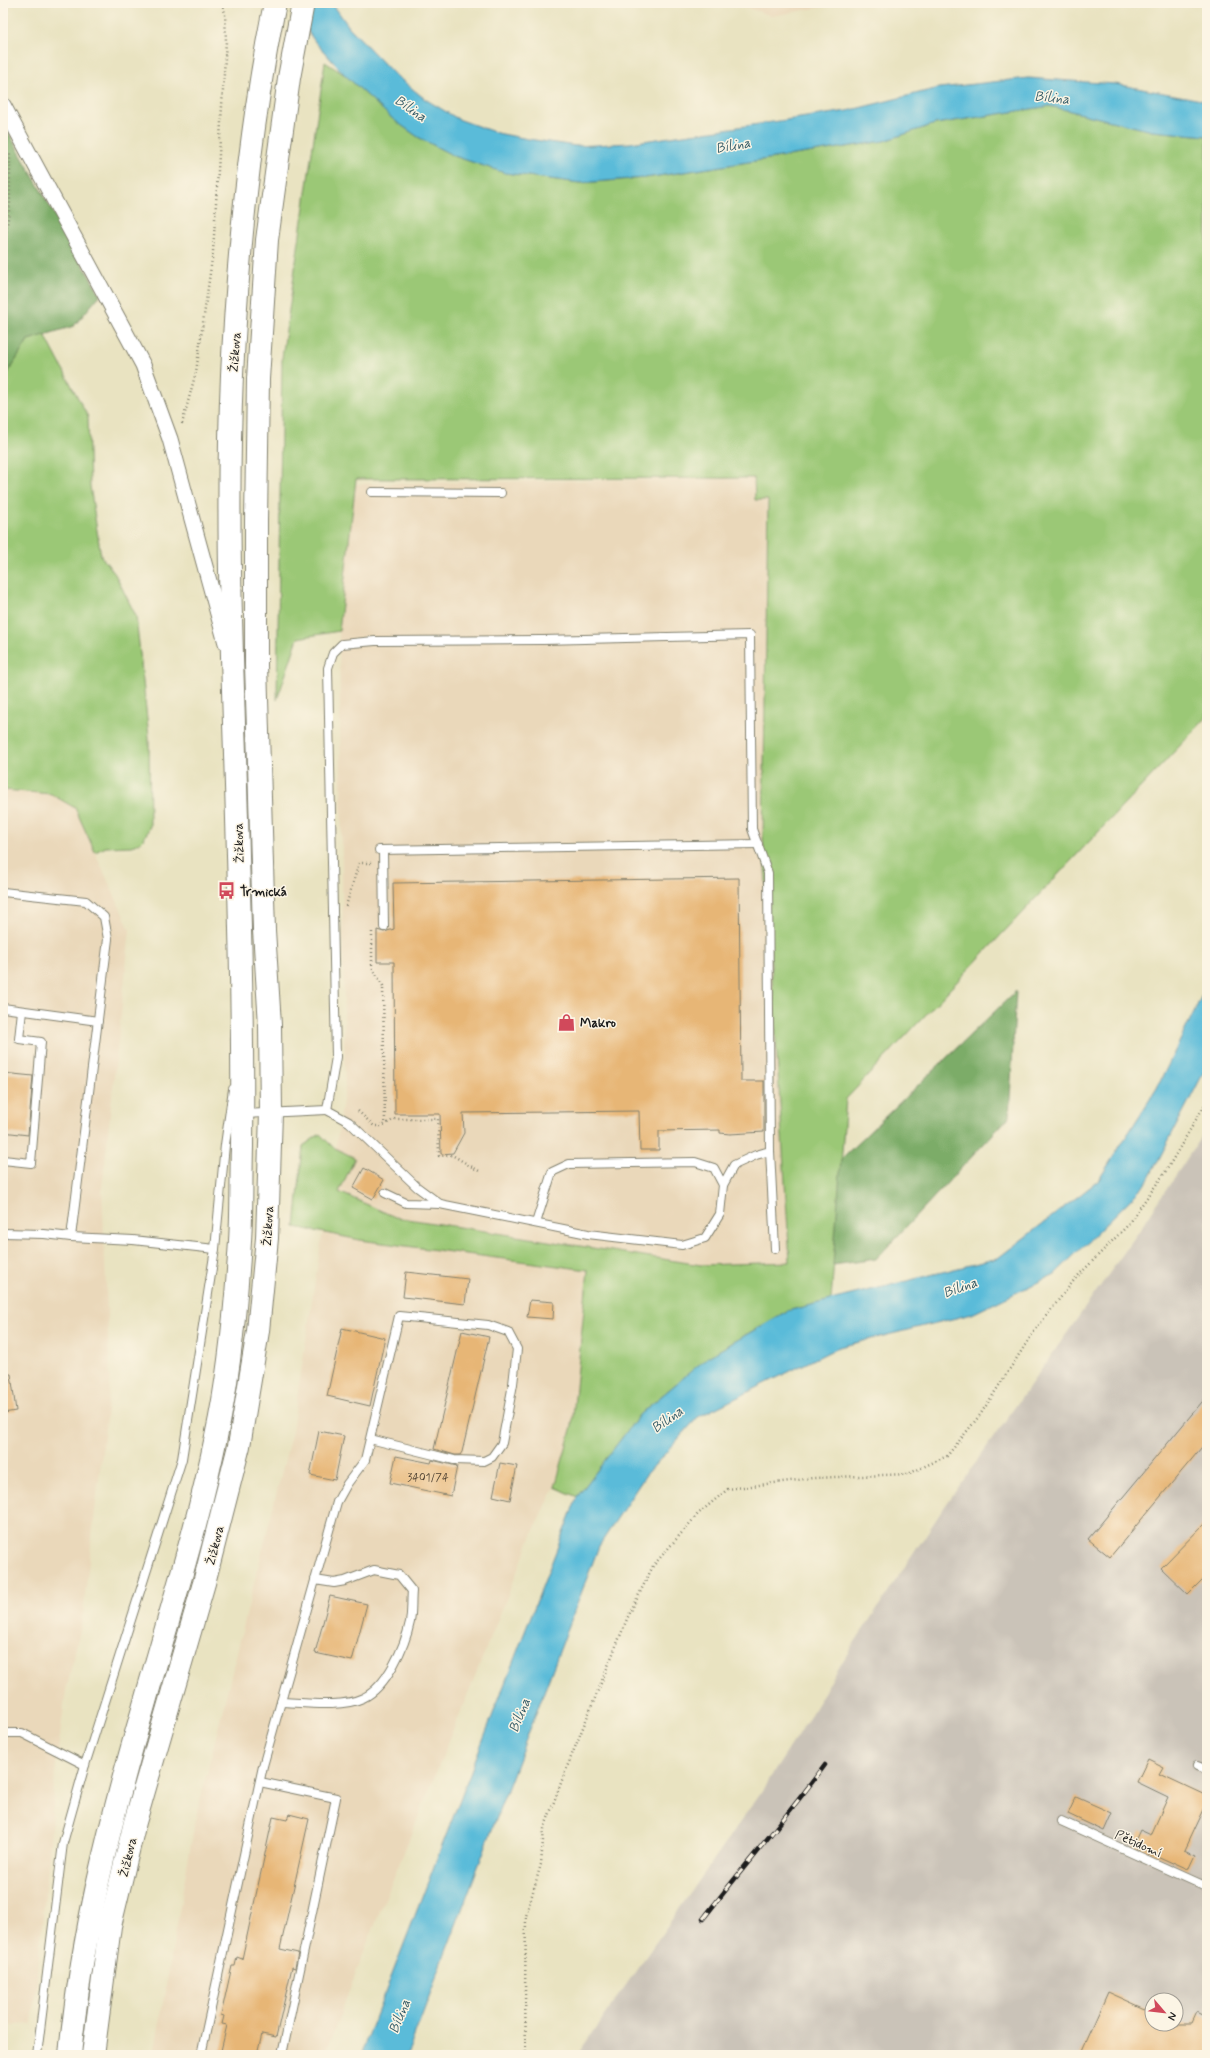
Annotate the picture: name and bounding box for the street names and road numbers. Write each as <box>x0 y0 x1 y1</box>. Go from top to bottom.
street label: Žižkova <box>226 331 245 373</box>
street label: Žižkova <box>230 822 249 863</box>
street label: Žižkova <box>259 1205 278 1247</box>
street label: Žižkova <box>202 1524 229 1567</box>
street label: Pětidomí <box>1112 1826 1165 1862</box>
street label: Žižkova <box>116 1836 141 1879</box>

